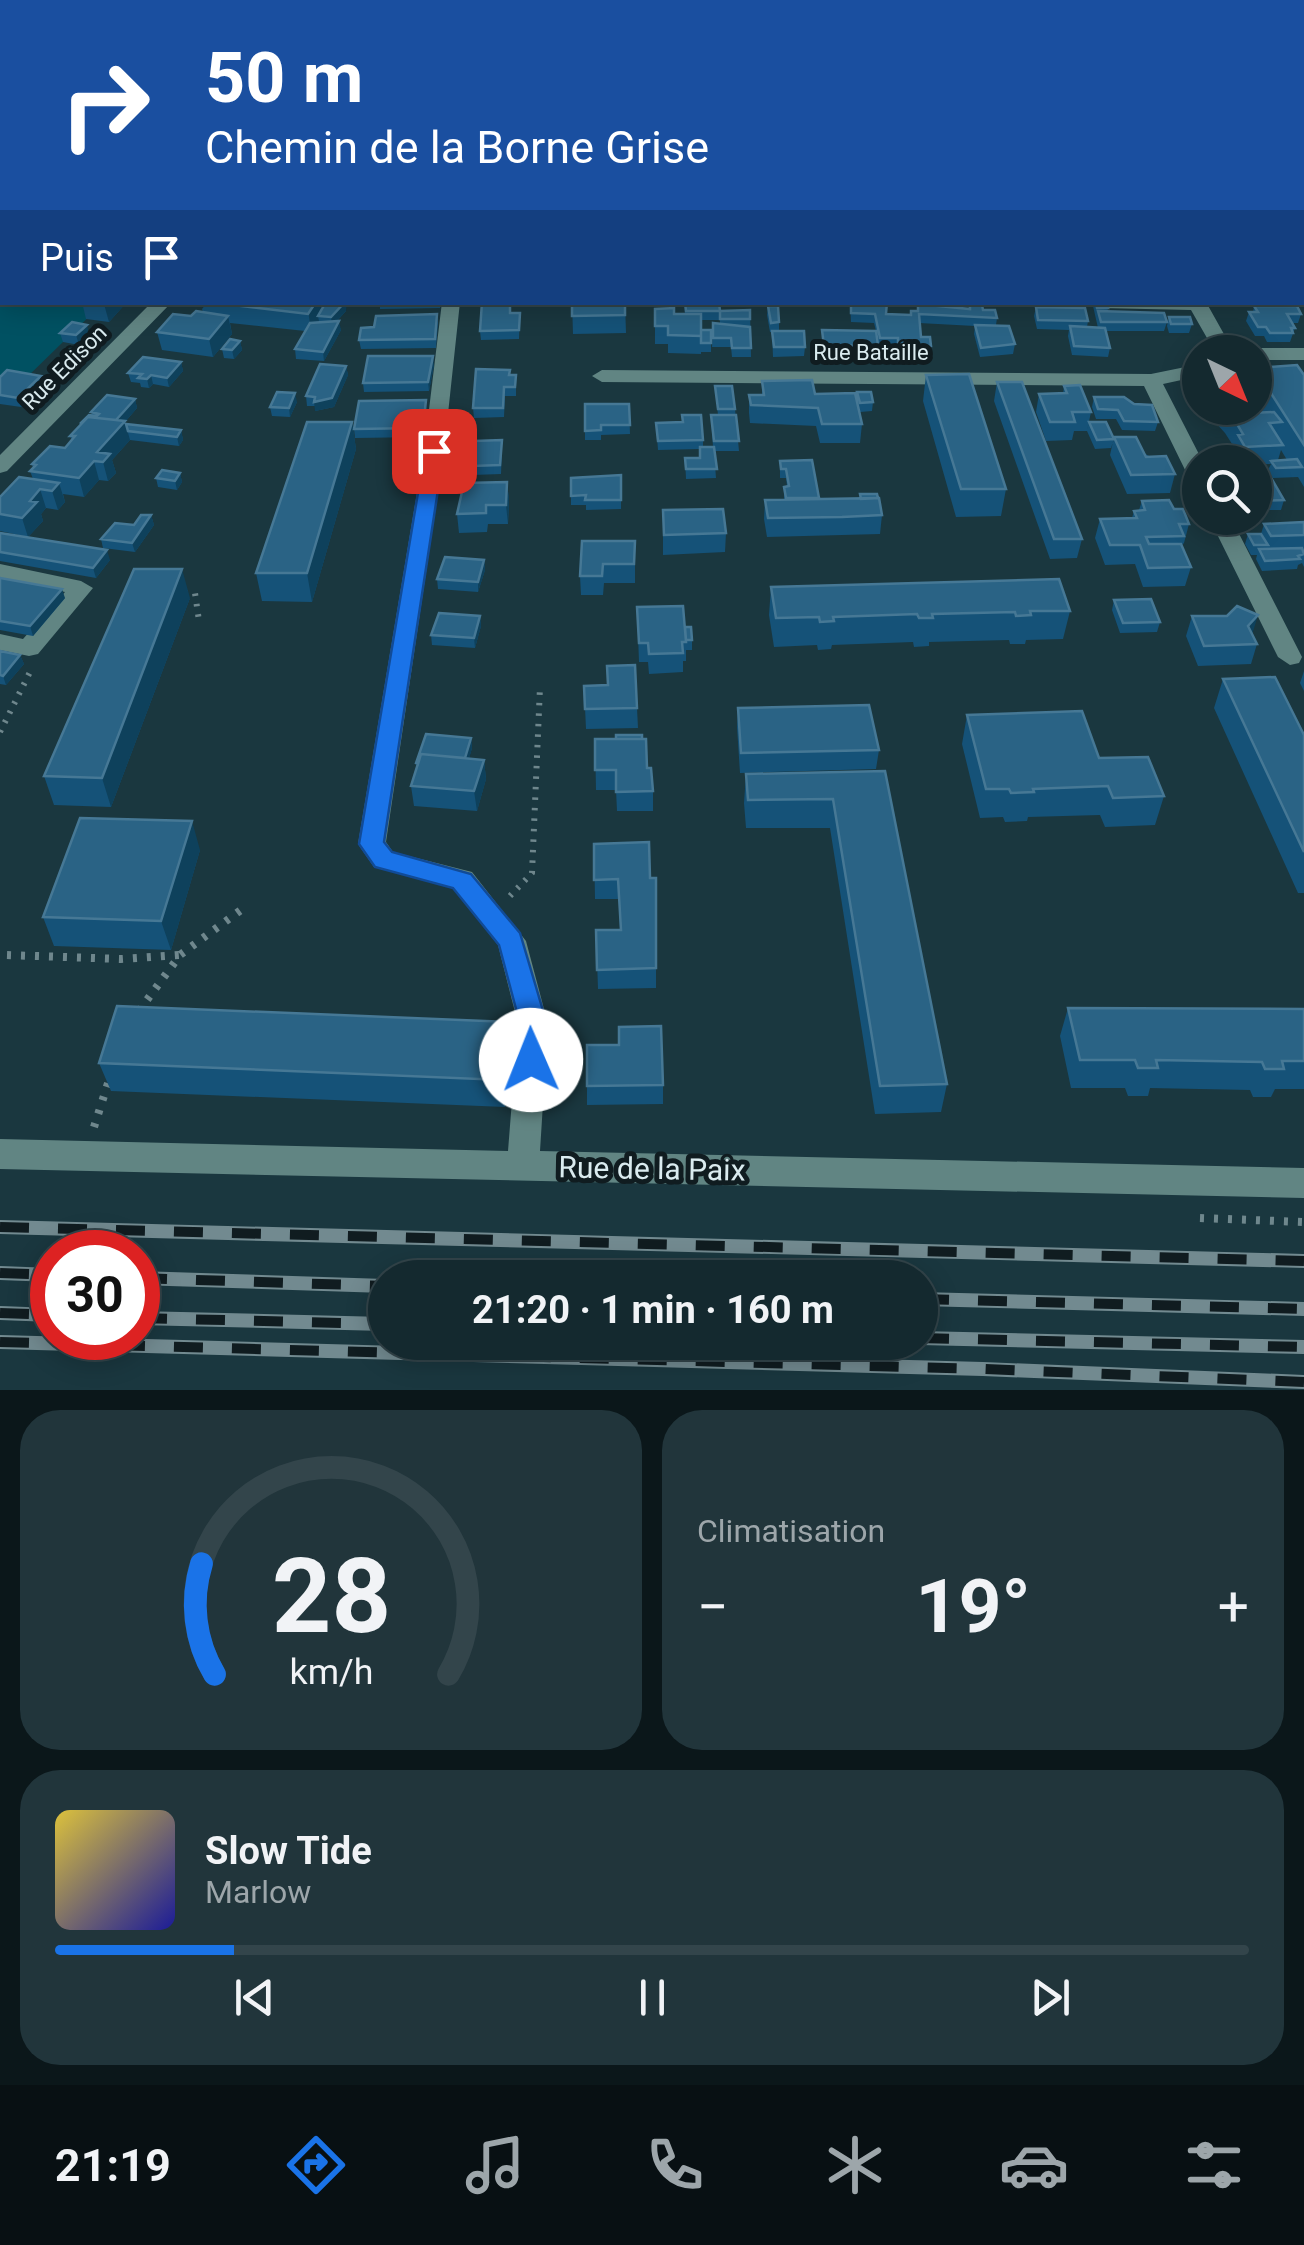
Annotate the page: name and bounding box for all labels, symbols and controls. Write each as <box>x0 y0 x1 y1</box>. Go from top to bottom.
text: 50 m <box>205 37 363 119</box>
icon: right <box>40 40 170 170</box>
text: Chemin de la Borne Grise <box>205 121 709 174</box>
icon: arrive <box>134 230 189 285</box>
text: Puis <box>40 236 114 280</box>
street label: Rue Edison <box>17 320 112 415</box>
north arrow <box>1182 335 1272 425</box>
map controls <box>1182 335 1272 535</box>
street label: Rue Bataille <box>813 340 929 365</box>
pin <box>392 409 477 494</box>
icon: arrive <box>407 424 462 479</box>
button: search <box>1182 445 1272 535</box>
position arrow <box>479 1008 583 1112</box>
street label: Rue de la Paix <box>558 1149 746 1188</box>
speed limit sign: 30 <box>30 1230 160 1360</box>
text: 21:20 · 1 min · 160 m <box>472 1288 834 1332</box>
text: Climatisation <box>697 1512 885 1550</box>
text: 28 <box>271 1536 391 1657</box>
text: 19° <box>915 1562 1031 1650</box>
text: − <box>697 1575 728 1639</box>
text: + <box>1218 1575 1249 1639</box>
text: km/h <box>289 1651 373 1693</box>
text: Slow Tide <box>205 1829 372 1873</box>
text: Marlow <box>205 1873 311 1911</box>
icon: previous <box>227 1970 282 2025</box>
icon: pause <box>625 1970 680 2025</box>
icon: next <box>1023 1970 1078 2025</box>
icon: directions <box>281 2130 351 2200</box>
icon: music <box>460 2130 530 2200</box>
icon: phone <box>640 2130 710 2200</box>
icon: climate <box>820 2130 890 2200</box>
icon: car <box>999 2130 1069 2200</box>
icon: filters <box>1179 2130 1249 2200</box>
text: 21:19 <box>55 2139 171 2192</box>

